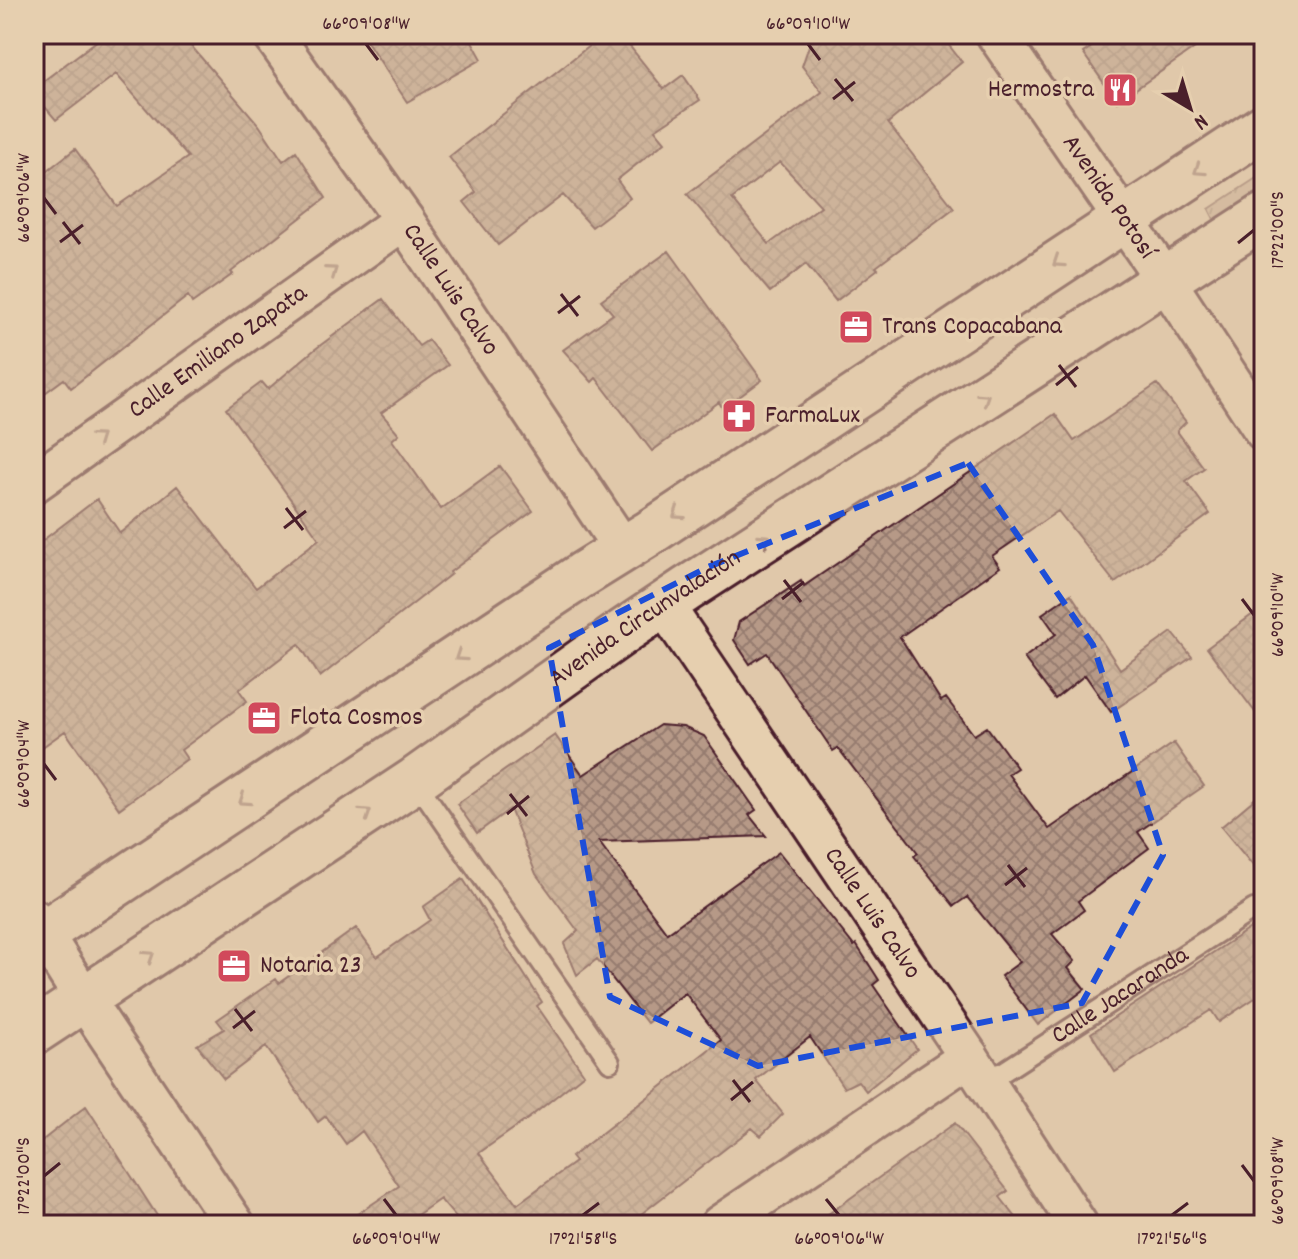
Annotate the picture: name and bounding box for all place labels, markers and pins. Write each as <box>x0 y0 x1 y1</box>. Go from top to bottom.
restaurant icon: Hermostra <box>1101 71 1139 109</box>
place label: Hermostra <box>988 72 1095 109</box>
office icon: Trans Copacabana <box>837 308 875 346</box>
place label: Trans Copacabana <box>882 309 1063 346</box>
pharmacy icon: FarmaLux <box>720 397 758 435</box>
place label: FarmaLux <box>765 398 860 435</box>
office icon: Flota Cosmos <box>245 699 283 737</box>
place label: Flota Cosmos <box>290 700 423 737</box>
office icon: Notaria 23 <box>215 947 253 985</box>
place label: Notaria 23 <box>260 948 362 985</box>

